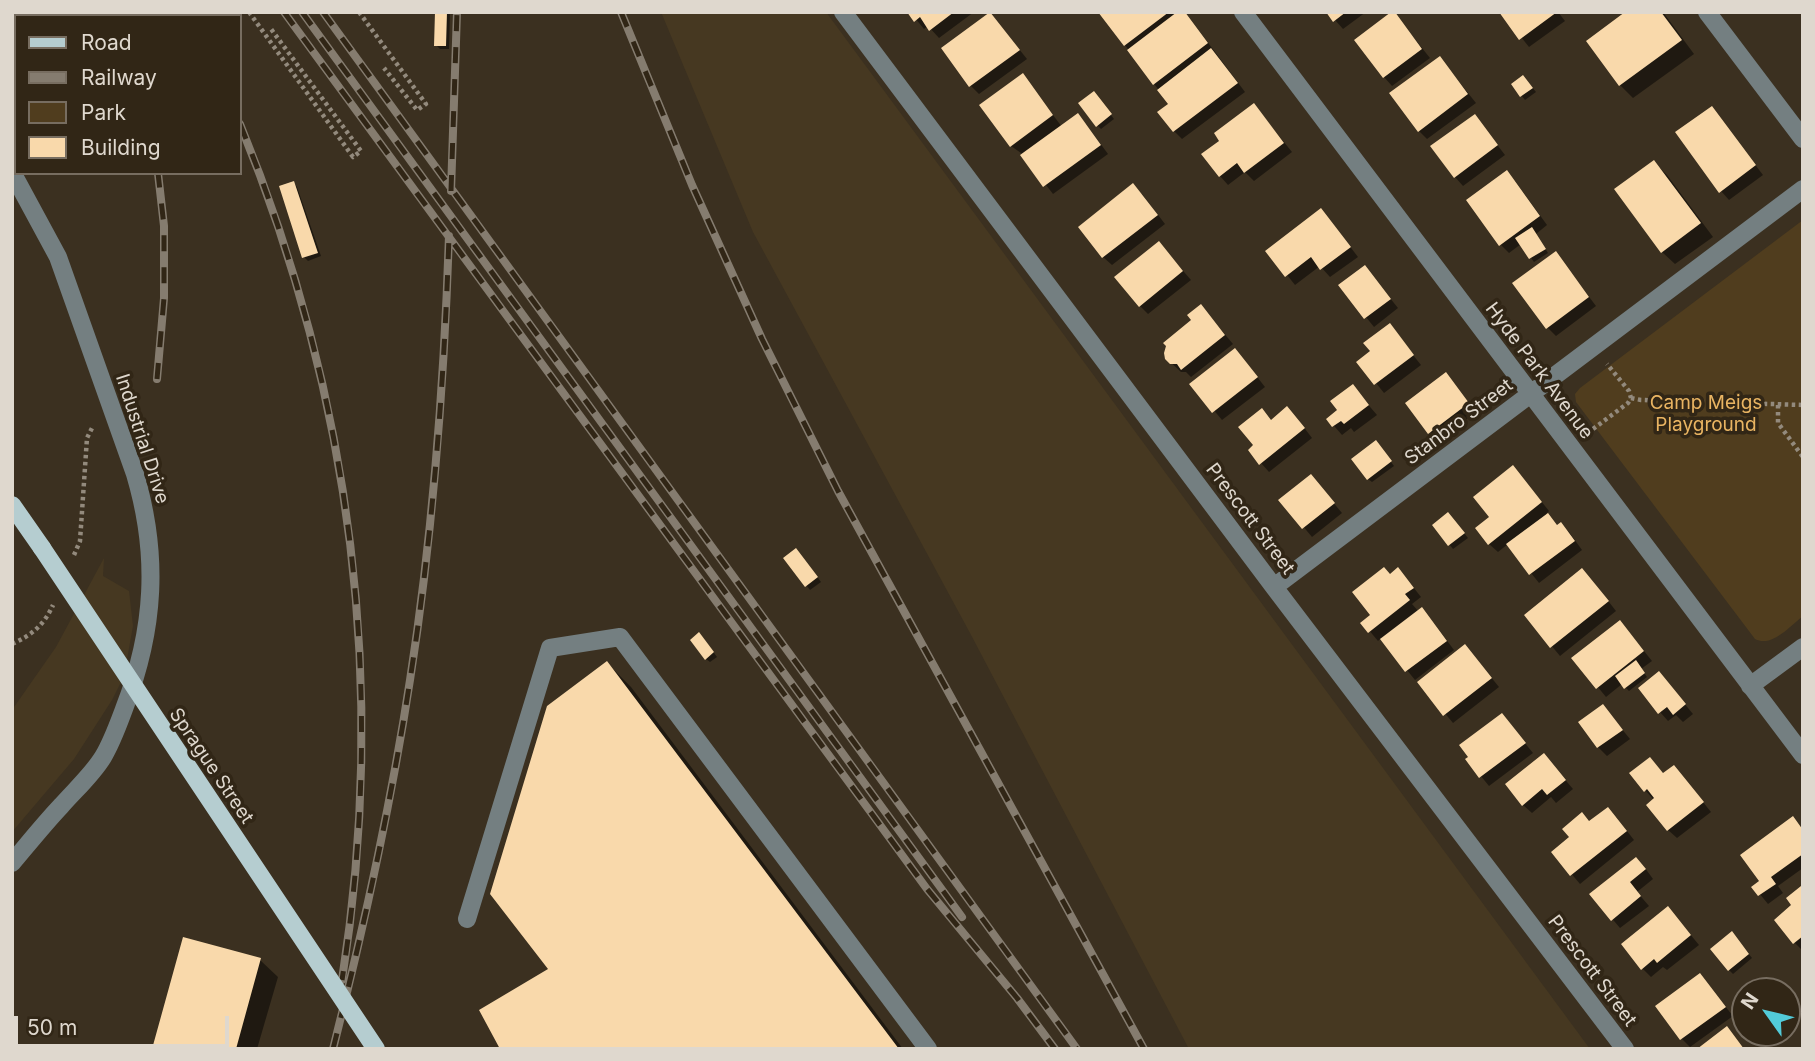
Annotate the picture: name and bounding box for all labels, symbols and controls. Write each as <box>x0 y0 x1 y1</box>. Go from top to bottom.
legend <box>14 14 242 175</box>
text: Road <box>81 30 132 55</box>
text: Railway <box>81 65 157 90</box>
text: Park <box>81 100 126 125</box>
text: Building <box>81 135 161 160</box>
street label: Hyde Park Avenue <box>1480 298 1598 444</box>
street label: Industrial Drive <box>110 371 174 507</box>
street label: Stanbro Street <box>1401 374 1517 470</box>
park label: Camp Meigs Playground <box>1650 392 1762 436</box>
street label: Prescott Street <box>1201 459 1299 579</box>
street label: Sprague Street <box>164 704 258 828</box>
street label: Prescott Street <box>1543 911 1641 1031</box>
north arrow <box>1731 977 1801 1047</box>
text: N <box>1736 989 1763 1014</box>
scale bar <box>18 1002 233 1046</box>
text: 50 m <box>27 1015 77 1040</box>

